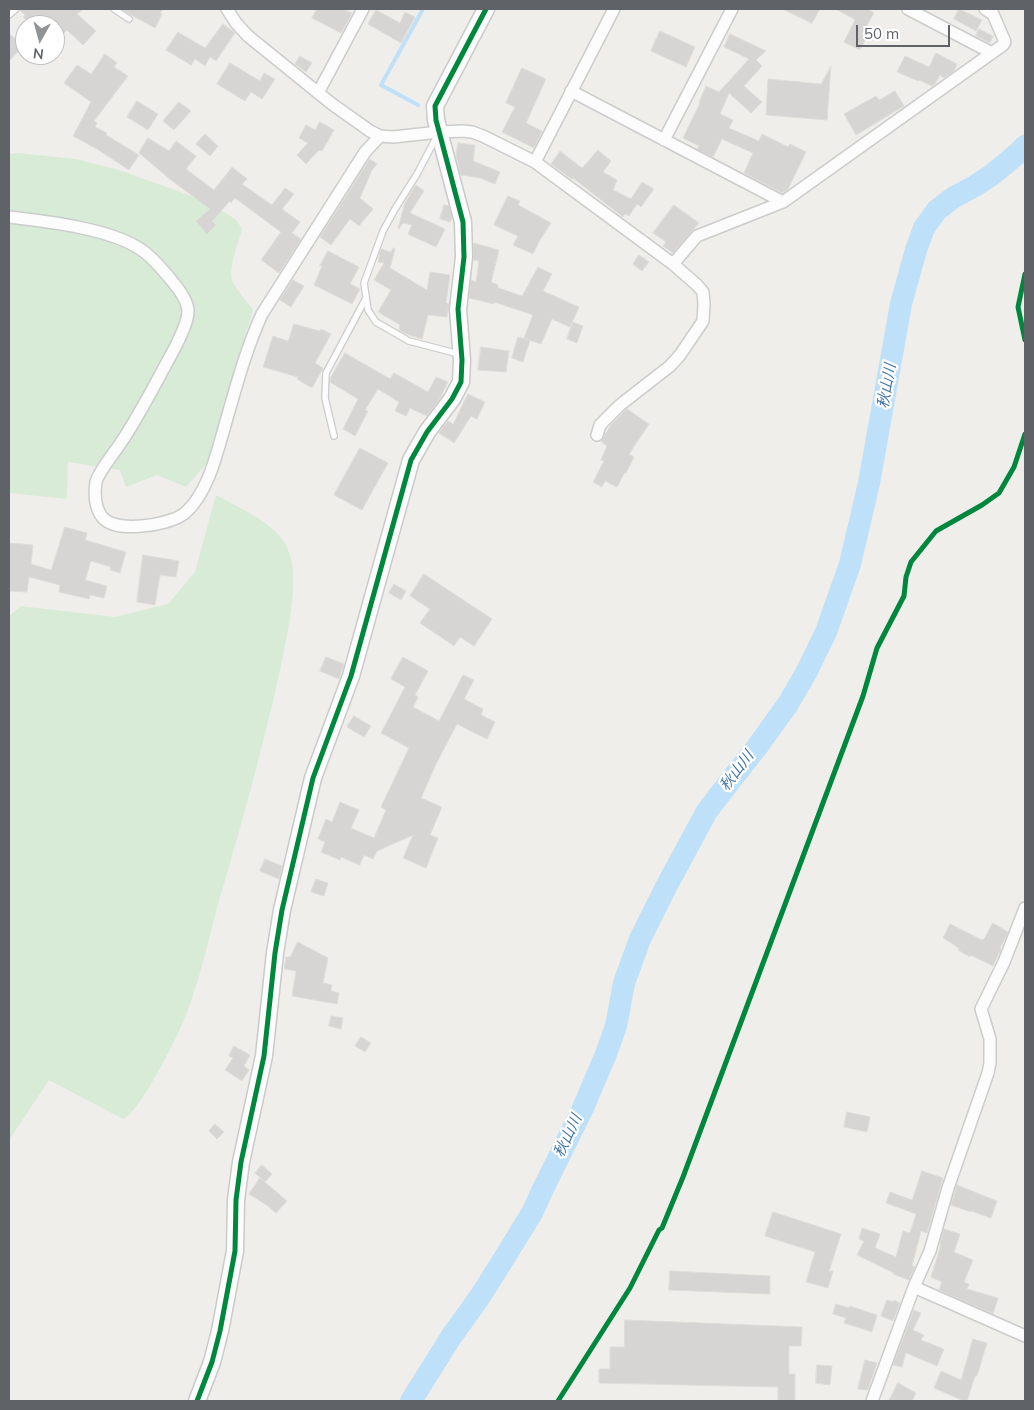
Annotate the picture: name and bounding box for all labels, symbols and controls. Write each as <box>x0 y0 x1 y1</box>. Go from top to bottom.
north arrow <box>15 15 65 65</box>
scale bar <box>859 15 953 47</box>
text: 50 m <box>864 24 899 43</box>
text: N <box>32 44 45 63</box>
water label: 秋山川 <box>874 362 900 410</box>
water label: 秋山川 <box>716 748 758 794</box>
water label: 秋山川 <box>550 1112 586 1160</box>

